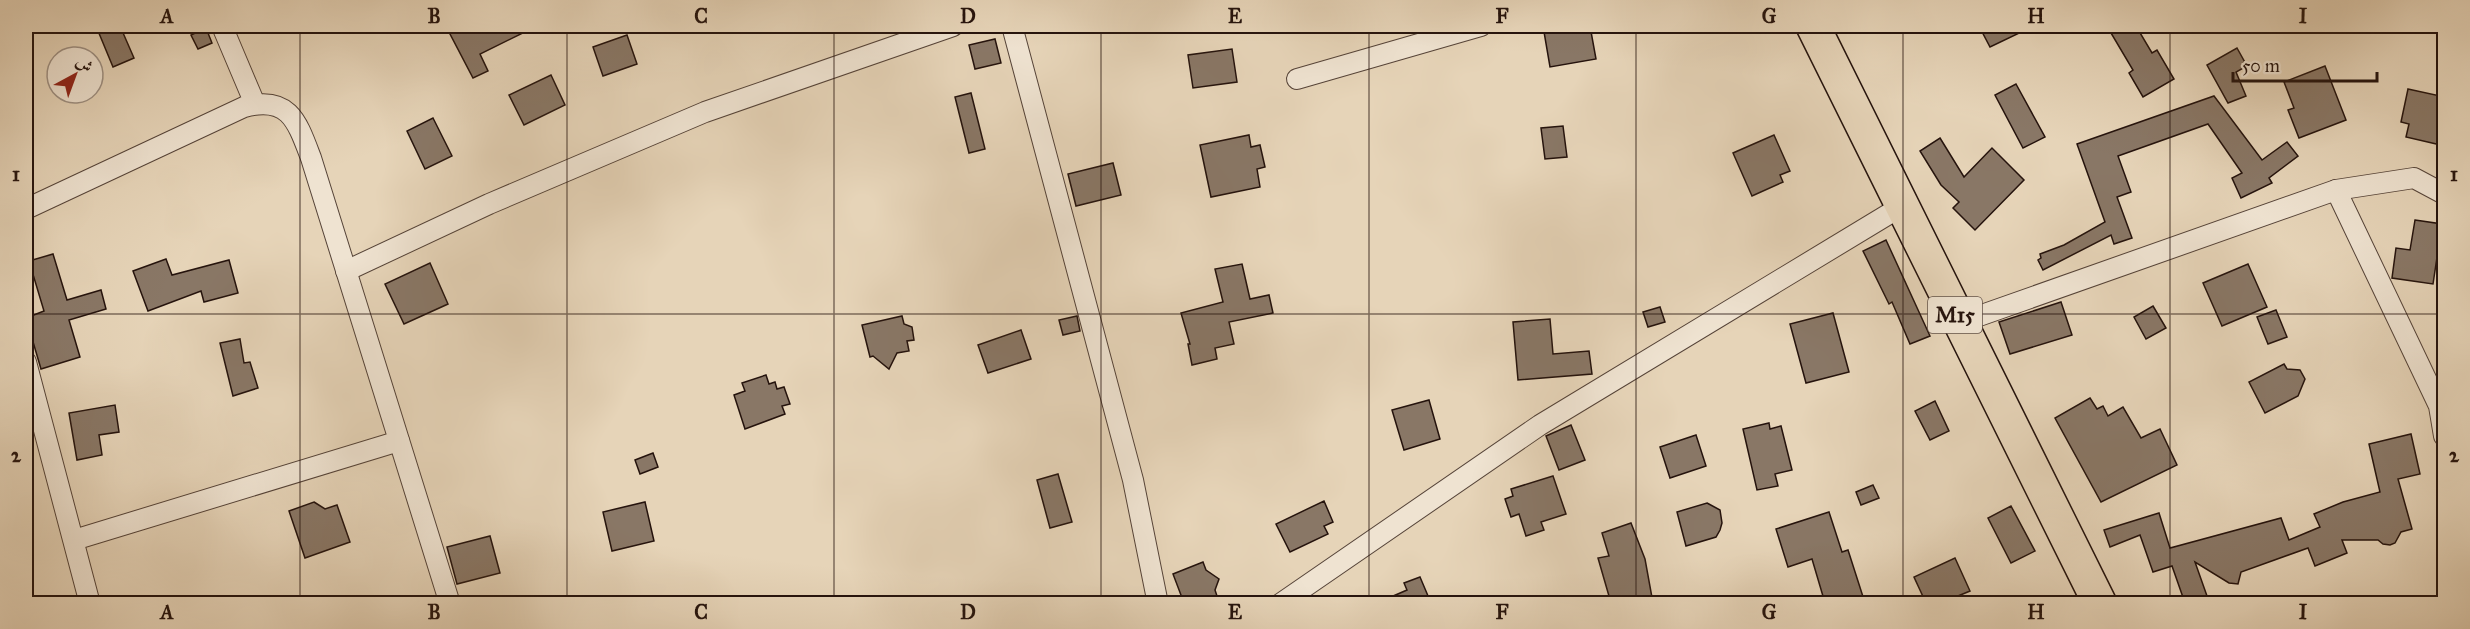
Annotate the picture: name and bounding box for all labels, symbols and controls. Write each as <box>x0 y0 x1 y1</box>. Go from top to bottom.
text: A <box>158 4 174 28</box>
text: B <box>427 4 441 28</box>
text: C <box>694 4 708 28</box>
text: D <box>960 4 976 28</box>
text: E <box>1228 4 1243 28</box>
text: F <box>1495 4 1509 28</box>
text: G <box>1762 4 1777 28</box>
text: H <box>2027 4 2045 28</box>
text: I <box>2299 4 2308 28</box>
north arrow <box>45 45 105 105</box>
scale bar <box>2233 45 2377 83</box>
text: ش <box>72 52 97 76</box>
text: 50 m <box>2242 55 2280 77</box>
text: 1 <box>12 162 20 186</box>
text: 1 <box>2450 162 2458 186</box>
road number: M15 <box>1928 297 1982 333</box>
text: 2 <box>11 443 22 467</box>
text: 2 <box>2449 443 2460 467</box>
text: A <box>158 600 174 624</box>
text: B <box>427 600 441 624</box>
text: C <box>694 600 708 624</box>
text: D <box>960 600 976 624</box>
text: E <box>1228 600 1243 624</box>
text: F <box>1495 600 1509 624</box>
text: G <box>1762 600 1777 624</box>
text: H <box>2027 600 2045 624</box>
text: I <box>2299 600 2308 624</box>

